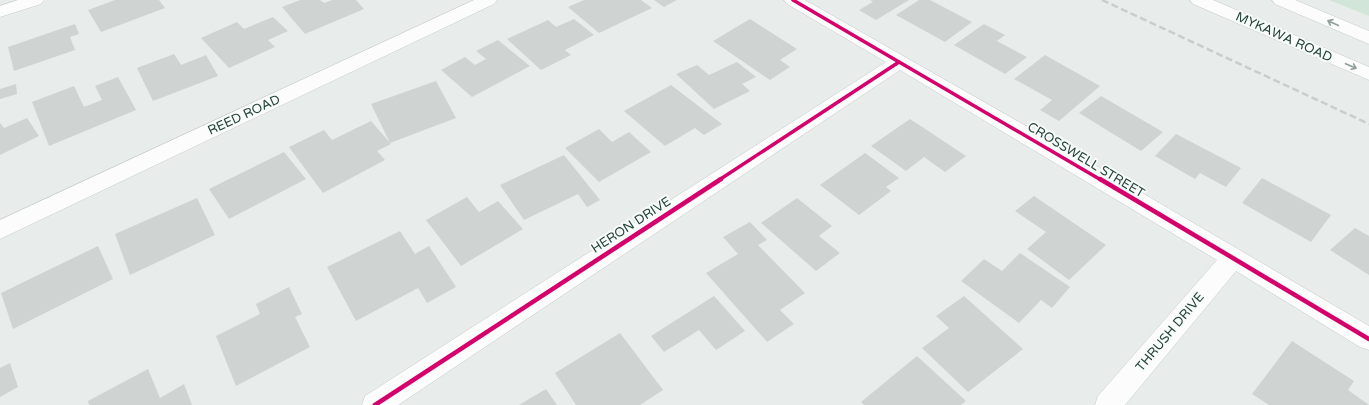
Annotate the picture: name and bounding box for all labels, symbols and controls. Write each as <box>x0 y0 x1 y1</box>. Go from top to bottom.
street label: MYKAWA ROAD <box>1233 8 1335 66</box>
one-way arrow <box>1328 19 1340 26</box>
one-way arrow <box>1344 63 1356 70</box>
street label: REED ROAD <box>205 91 283 139</box>
street label: CROSSWELL STREET <box>1025 119 1148 201</box>
street label: HERON DRIVE <box>588 193 674 257</box>
street label: THRUSH DRIVE <box>1132 289 1208 375</box>

